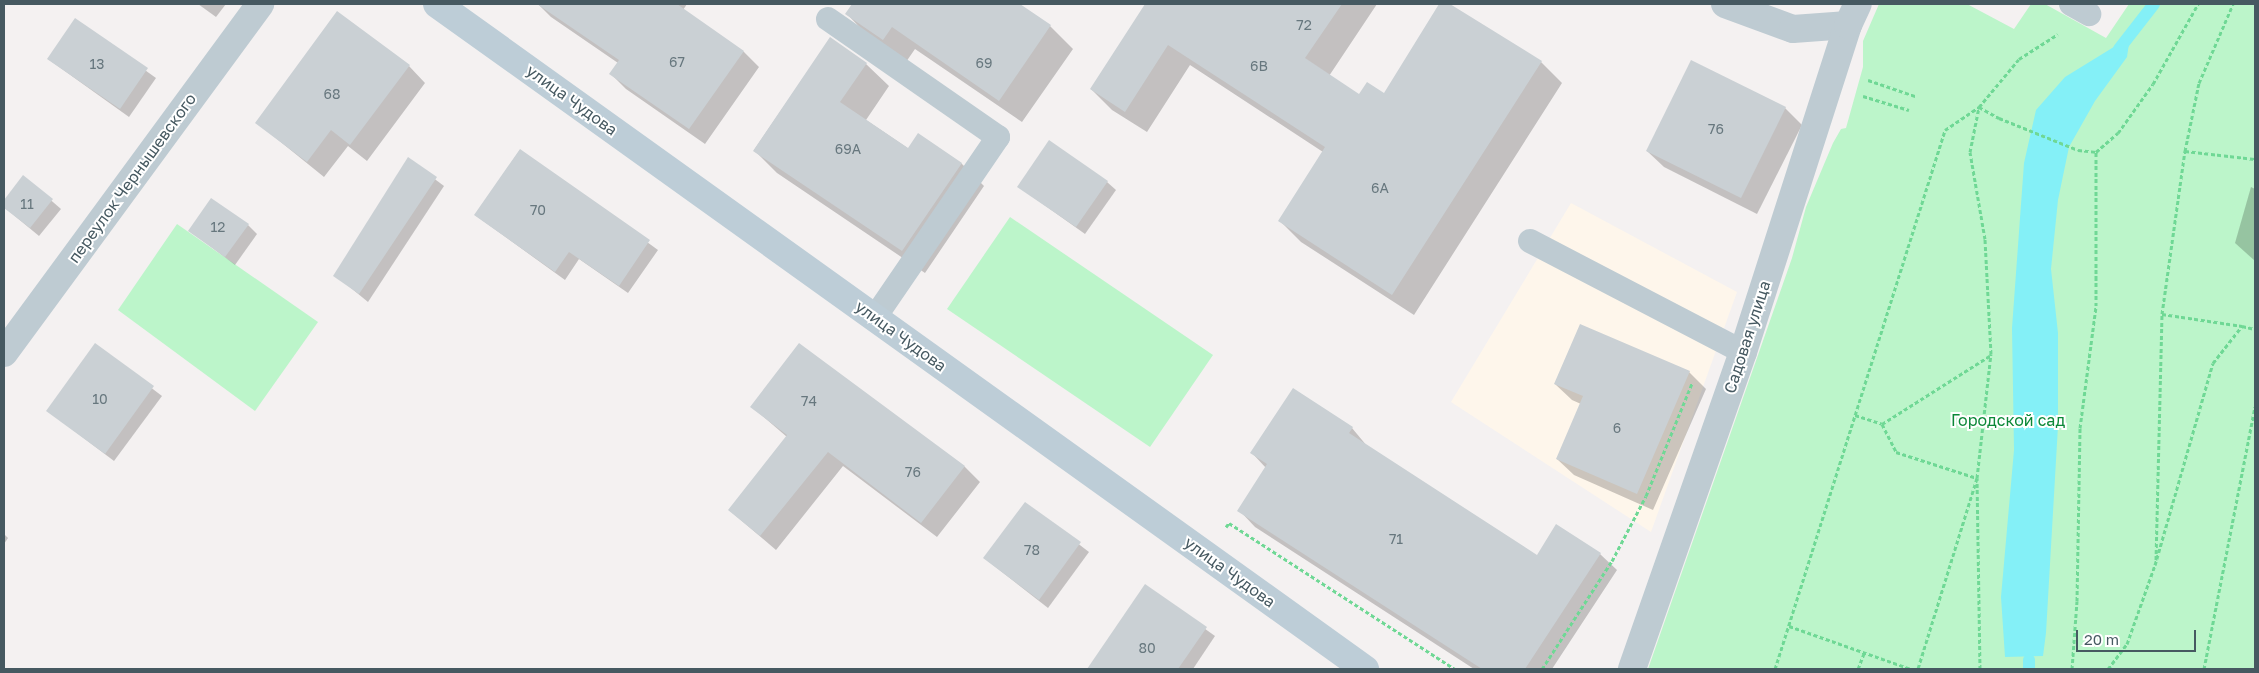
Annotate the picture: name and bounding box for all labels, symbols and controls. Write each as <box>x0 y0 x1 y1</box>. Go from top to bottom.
house number: 72 <box>1296 17 1312 33</box>
house number: 67 <box>669 54 685 70</box>
house number: 69 <box>976 55 992 71</box>
house number: 13 <box>90 56 104 72</box>
house number: 6В <box>1250 58 1268 74</box>
street label: улица Чудова <box>523 61 621 139</box>
house number: 68 <box>323 86 341 102</box>
street label: переулок Чернышевского <box>64 89 200 267</box>
house number: 76 <box>1708 121 1724 137</box>
house number: 69А <box>835 141 861 157</box>
house number: 6А <box>1371 180 1389 196</box>
house number: 11 <box>20 196 34 212</box>
house number: 70 <box>530 202 546 218</box>
house number: 12 <box>211 219 225 235</box>
street label: Садовая улица <box>1720 278 1774 396</box>
street label: улица Чудова <box>852 297 950 375</box>
house number: 10 <box>92 391 108 407</box>
house number: 74 <box>801 393 817 409</box>
park label: Городской сад <box>1951 410 2065 430</box>
house number: 6 <box>1613 420 1621 436</box>
house number: 76 <box>905 464 921 480</box>
house number: 71 <box>1389 531 1403 547</box>
street label: улица Чудова <box>1181 533 1279 611</box>
house number: 78 <box>1024 542 1040 558</box>
scale bar <box>2079 620 2199 652</box>
text: 20 m <box>2084 630 2119 648</box>
house number: 80 <box>1138 640 1156 656</box>

